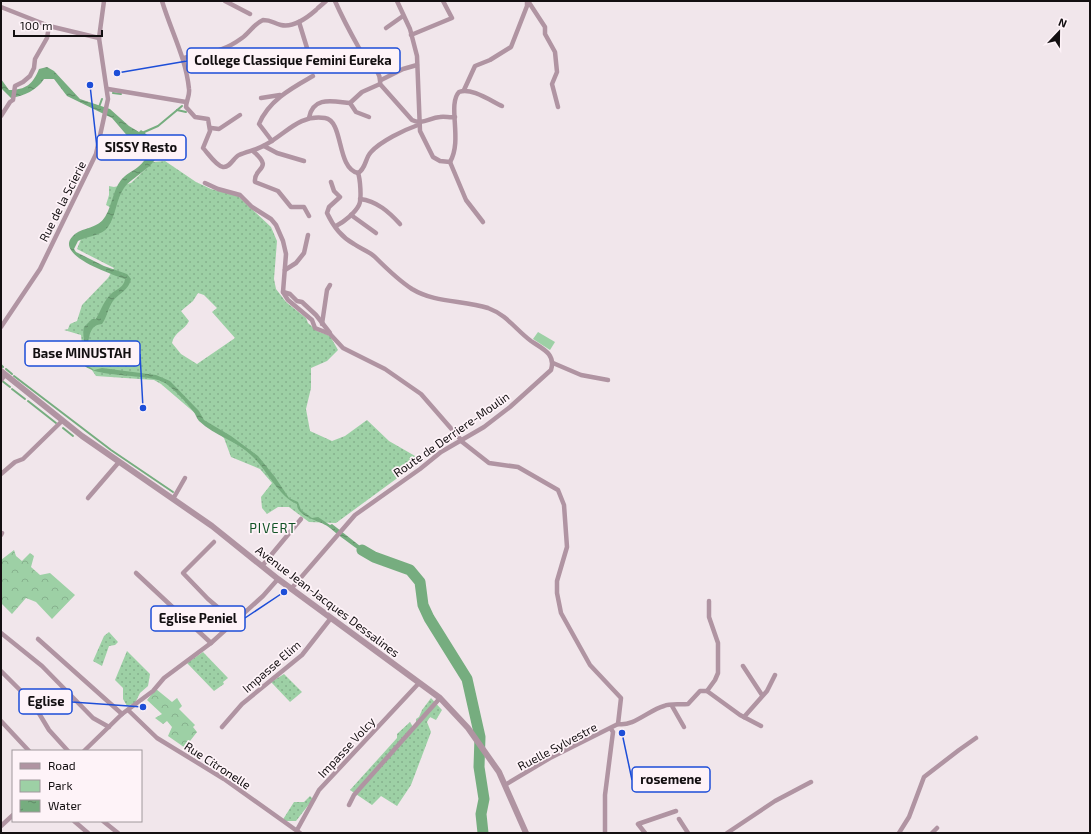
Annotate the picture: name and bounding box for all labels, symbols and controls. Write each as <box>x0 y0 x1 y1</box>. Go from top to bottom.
scale bar <box>14 12 102 38</box>
north arrow <box>1039 12 1079 52</box>
text: N <box>1057 15 1069 30</box>
text: 100 m <box>20 18 52 32</box>
callout: College Classique Femini Eureka <box>187 48 400 73</box>
text: College Classique Femini Eureka <box>194 52 392 68</box>
callout: SISSY Resto <box>97 135 186 160</box>
text: SISSY Resto <box>105 139 178 155</box>
street label: Rue de la Scierie <box>36 158 88 244</box>
callout: Base MINUSTAH <box>25 341 140 366</box>
text: Base MINUSTAH <box>33 345 131 361</box>
street label: Route de Derriere-Moulin <box>390 389 512 479</box>
district label: PIVERT <box>249 520 297 536</box>
street label: Avenue Jean-Jacques Dessalines <box>253 542 403 660</box>
callout: Eglise Peniel <box>151 606 245 631</box>
text: Eglise Peniel <box>159 610 238 626</box>
street label: Impasse Elim <box>239 637 303 695</box>
callout: Eglise <box>19 689 72 714</box>
text: Eglise <box>27 693 65 709</box>
street label: Impasse Volcy <box>314 713 378 780</box>
street label: Ruelle Sylvestre <box>515 719 599 773</box>
street label: Rue Citronelle <box>182 738 254 792</box>
legend <box>12 750 142 822</box>
text: Road <box>48 758 76 772</box>
callout: rosemene <box>632 767 710 792</box>
text: rosemene <box>640 771 702 787</box>
text: Park <box>48 778 73 792</box>
text: Water <box>48 798 82 812</box>

